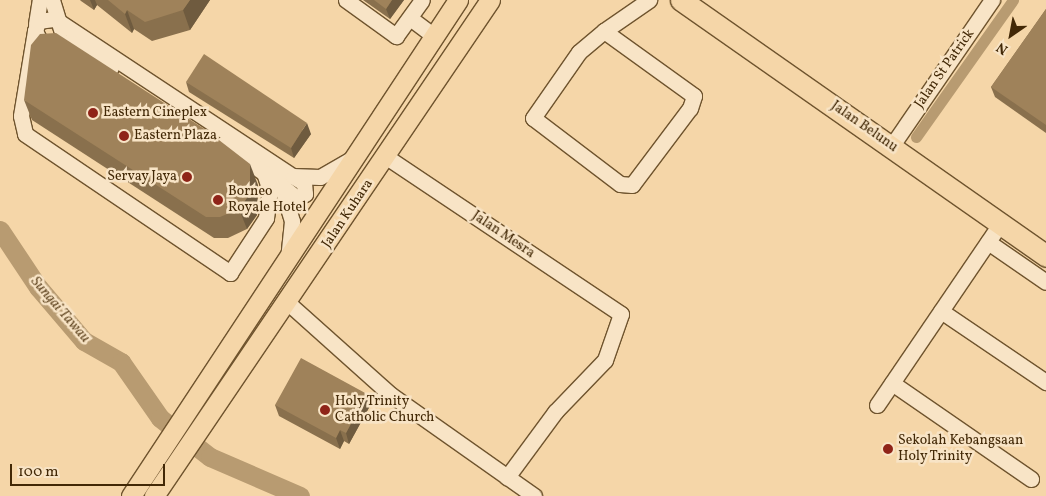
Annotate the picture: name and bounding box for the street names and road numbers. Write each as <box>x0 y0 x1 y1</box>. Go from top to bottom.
street label: Jalan St Patrick <box>912 26 978 112</box>
street label: Jalan Belunu <box>827 98 901 156</box>
street label: Jalan Kuhara <box>319 176 377 252</box>
street label: Jalan Mesra <box>468 208 538 262</box>

